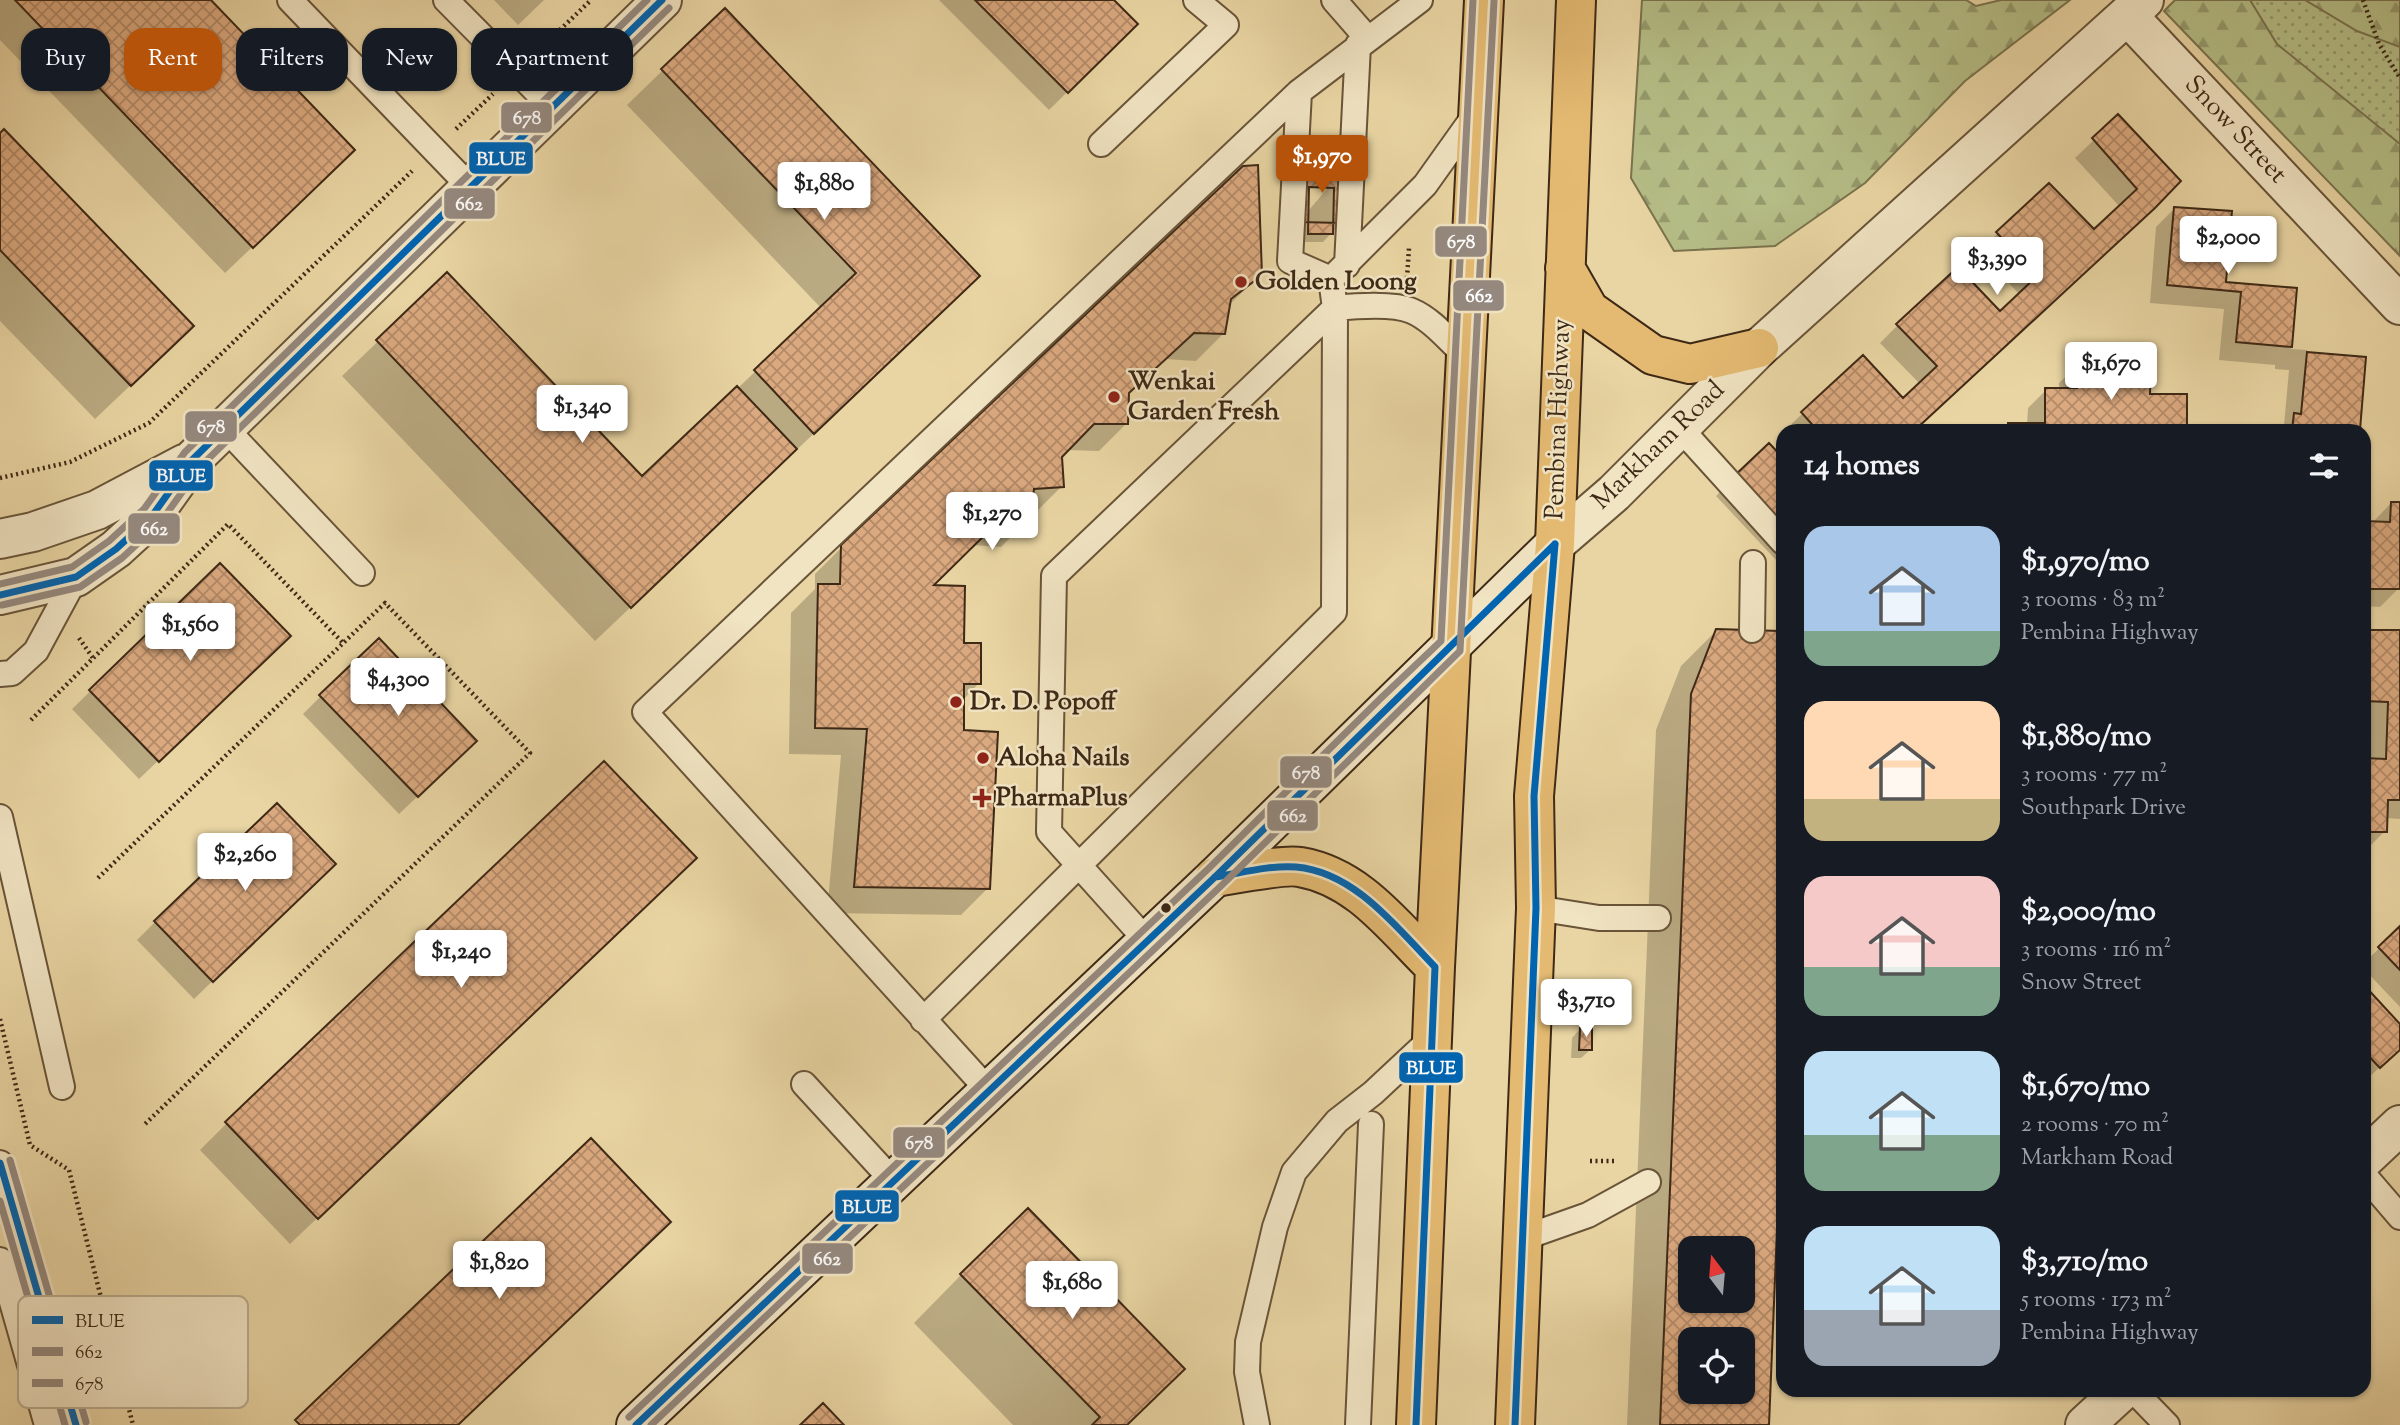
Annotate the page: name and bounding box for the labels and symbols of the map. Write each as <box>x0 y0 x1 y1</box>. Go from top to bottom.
street label: Snow Street <box>2175 68 2295 192</box>
line badge: 678 <box>500 101 553 134</box>
text: 678 <box>513 106 542 133</box>
pin: $1,970 <box>1265 136 1379 195</box>
line badge: BLUE <box>468 141 534 175</box>
text: BLUE <box>476 147 526 174</box>
pin: $1,880 <box>767 162 881 222</box>
line badge: 662 <box>443 187 496 220</box>
text: 662 <box>455 192 483 219</box>
pin: $2,000 <box>2171 216 2285 276</box>
line badge: 678 <box>1434 225 1488 258</box>
text: 678 <box>1447 230 1476 257</box>
pin: $3,390 <box>1940 238 2054 297</box>
place label: Golden Loong <box>1255 264 1417 301</box>
marker: Golden Loong <box>1233 274 1249 290</box>
line badge: 662 <box>1452 279 1505 312</box>
text: 662 <box>1465 284 1493 311</box>
street label: Pembina Highway <box>1537 318 1581 520</box>
pin: $1,670 <box>2054 342 2168 402</box>
place label: Wenkai Garden Fresh <box>1128 364 1280 431</box>
street label: Markham Road <box>1584 373 1734 519</box>
pin: $1,340 <box>525 386 639 445</box>
marker: Wenkai Garden Fresh <box>1106 389 1122 405</box>
line badge: 678 <box>184 410 238 443</box>
text: 678 <box>197 415 226 442</box>
line badge: BLUE <box>148 459 214 492</box>
text: BLUE <box>156 464 206 491</box>
pin: $1,270 <box>935 492 1049 552</box>
line badge: 662 <box>127 512 181 545</box>
text: 662 <box>140 517 168 544</box>
pin: $1,560 <box>133 604 247 663</box>
pin: $4,300 <box>341 658 455 718</box>
place label: Dr. D. Popoff <box>970 684 1118 721</box>
marker: Dr. D. Popoff <box>948 694 964 710</box>
place label: Aloha Nails <box>997 740 1129 777</box>
marker: Aloha Nails <box>975 750 991 766</box>
line badge: 678 <box>1279 755 1333 789</box>
text: 678 <box>1292 761 1321 788</box>
place label: PharmaPlus <box>996 780 1128 817</box>
marker: PharmaPlus <box>974 790 990 806</box>
line badge: 662 <box>1266 799 1319 832</box>
text: 662 <box>1279 804 1307 831</box>
pin: $2,260 <box>188 834 302 893</box>
unlabelled marker <box>1159 901 1173 915</box>
pin: $1,240 <box>404 930 518 990</box>
pin: $3,710 <box>1529 979 1643 1039</box>
line badge: BLUE <box>1398 1051 1464 1084</box>
text: BLUE <box>1406 1056 1456 1083</box>
line badge: 678 <box>892 1126 946 1159</box>
text: 678 <box>905 1131 934 1158</box>
line badge: BLUE <box>834 1189 900 1223</box>
text: BLUE <box>842 1195 892 1222</box>
north arrow <box>1678 1236 1755 1312</box>
pin: $1,820 <box>442 1242 556 1301</box>
line badge: 662 <box>801 1242 854 1275</box>
text: 662 <box>813 1247 841 1274</box>
pin: $1,680 <box>1015 1262 1129 1321</box>
legend <box>18 1296 248 1408</box>
text: BLUE <box>75 1309 125 1336</box>
text: 662 <box>75 1340 103 1367</box>
text: 678 <box>75 1372 103 1399</box>

